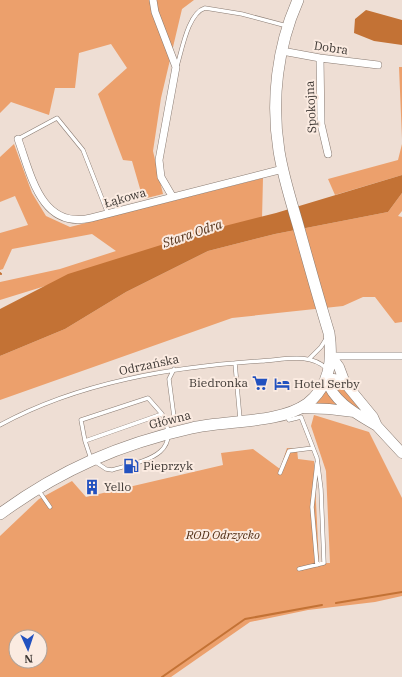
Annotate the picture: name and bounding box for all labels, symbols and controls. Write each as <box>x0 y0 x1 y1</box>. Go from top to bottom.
street label: Dobra <box>313 38 350 57</box>
street label: Spokojna <box>302 80 319 134</box>
street label: Łąkowa <box>102 184 148 211</box>
water label: Stara Odra <box>159 215 224 252</box>
street label: Odrzańska <box>118 351 181 378</box>
supermarket icon: Biedronka <box>251 374 269 392</box>
place label: Biedronka <box>189 375 248 390</box>
hotel icon: Hotel Serby <box>273 375 291 393</box>
place label: Hotel Serby <box>294 376 360 391</box>
street label: Główna <box>147 407 193 432</box>
fuel station icon: Pieprzyk <box>122 457 140 475</box>
place label: Pieprzyk <box>143 458 193 473</box>
building icon: Yello <box>83 478 101 496</box>
place label: Yello <box>104 479 131 494</box>
park label: ROD Odrzycko <box>185 527 260 542</box>
north arrow <box>8 629 48 669</box>
text: N <box>24 652 33 666</box>

